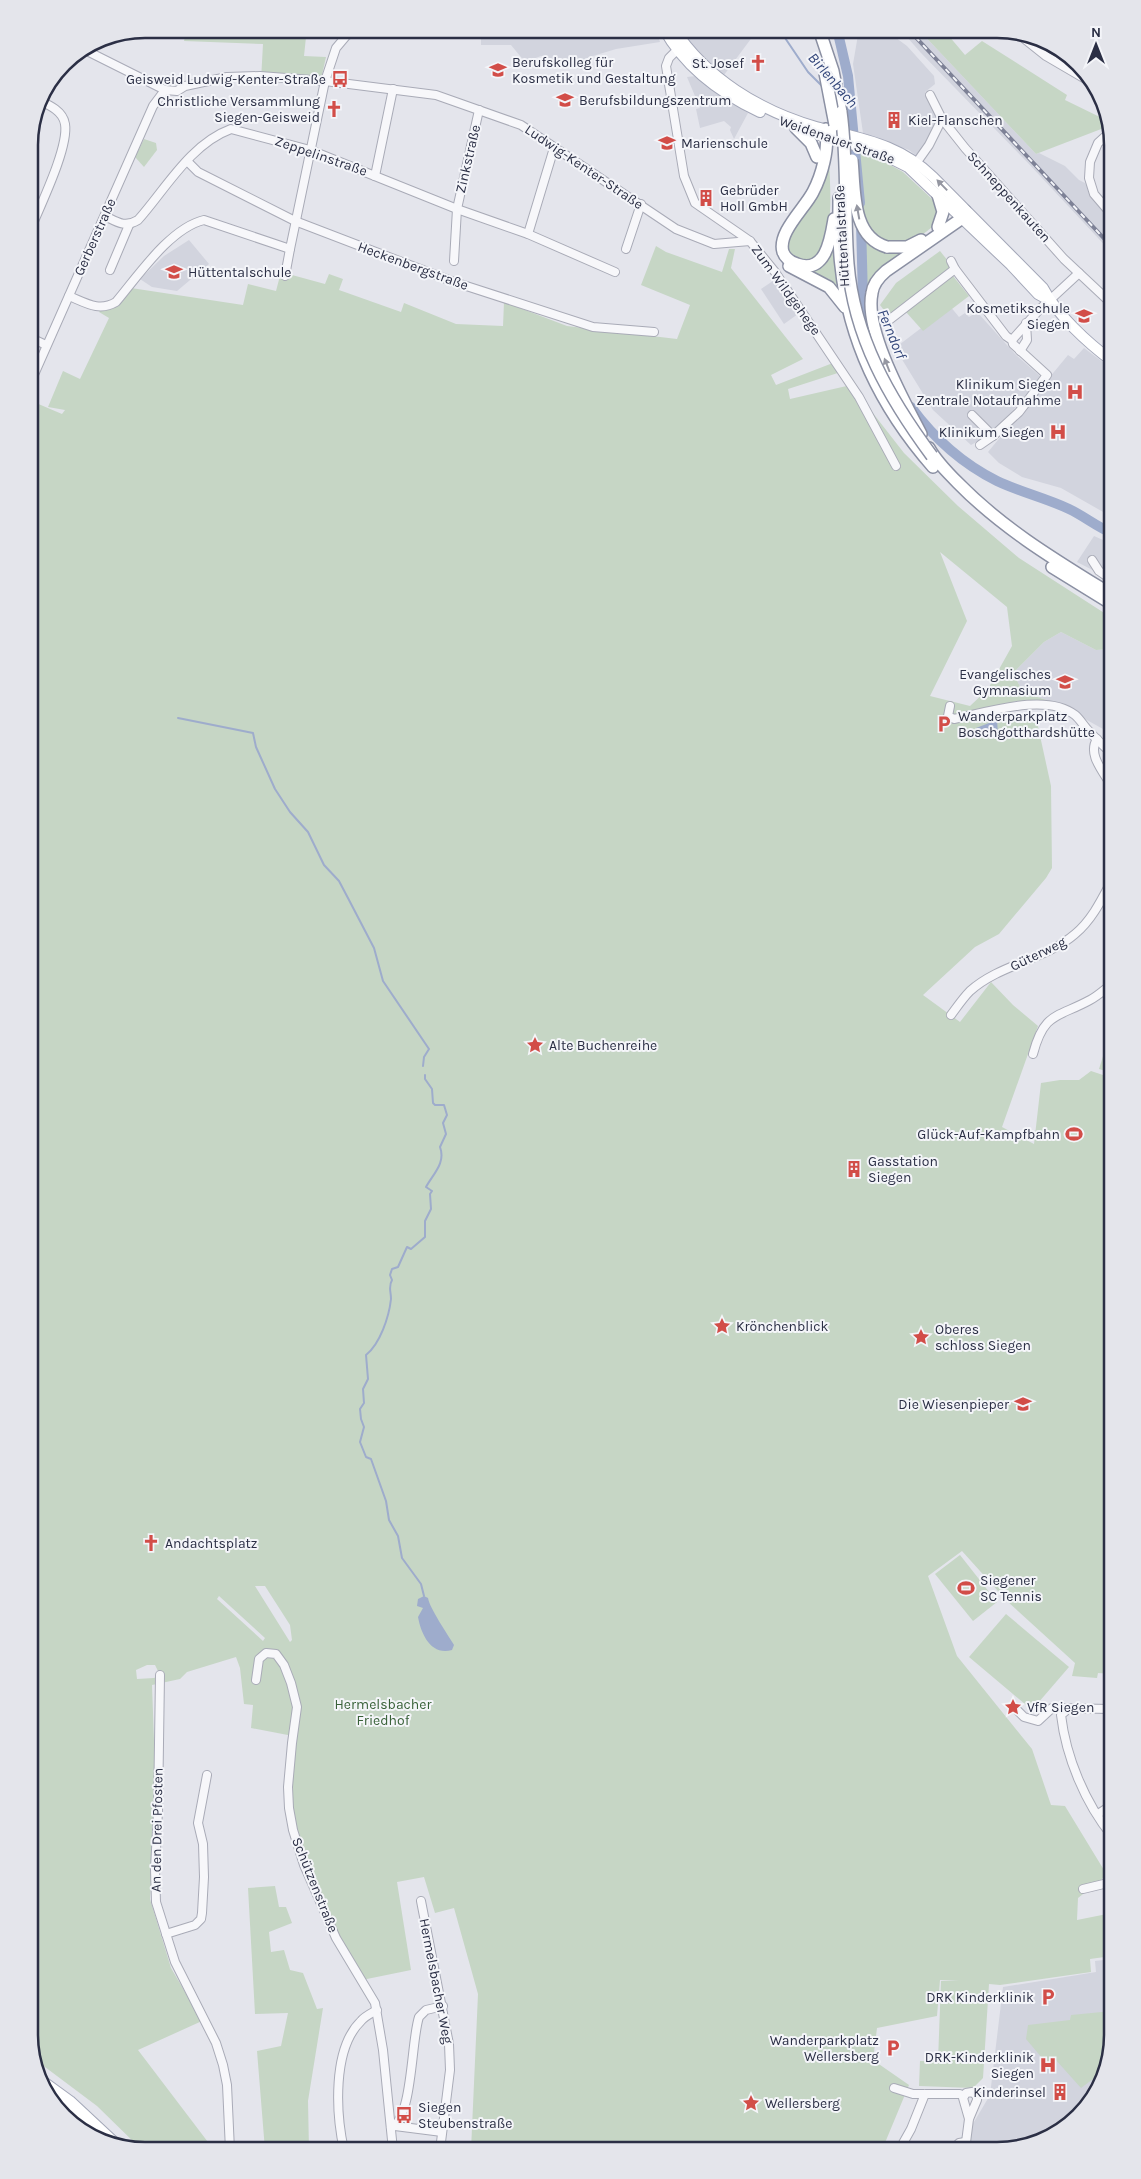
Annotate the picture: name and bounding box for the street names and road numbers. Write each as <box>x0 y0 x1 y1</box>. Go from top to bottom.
street label: Weidenauer Straße <box>777 112 897 168</box>
street label: Ludwig-Kenter-Straße <box>522 121 646 213</box>
street label: Zinkstraße <box>452 123 484 195</box>
street label: Zeppelinstraße <box>273 132 369 180</box>
street label: Schneppenkauten <box>964 148 1054 246</box>
street label: Hüttentalstraße <box>831 185 853 287</box>
street label: Gerberstraße <box>70 196 120 278</box>
street label: Heckenbergstraße <box>355 238 471 294</box>
street label: Zum Wildgehege <box>747 241 825 339</box>
street label: Güterweg <box>1007 933 1069 975</box>
street label: An den Drei Pfosten <box>147 1768 167 1892</box>
street label: Schützenstraße <box>288 1835 342 1935</box>
street label: Hermelsbacher Weg <box>415 1917 457 2045</box>

